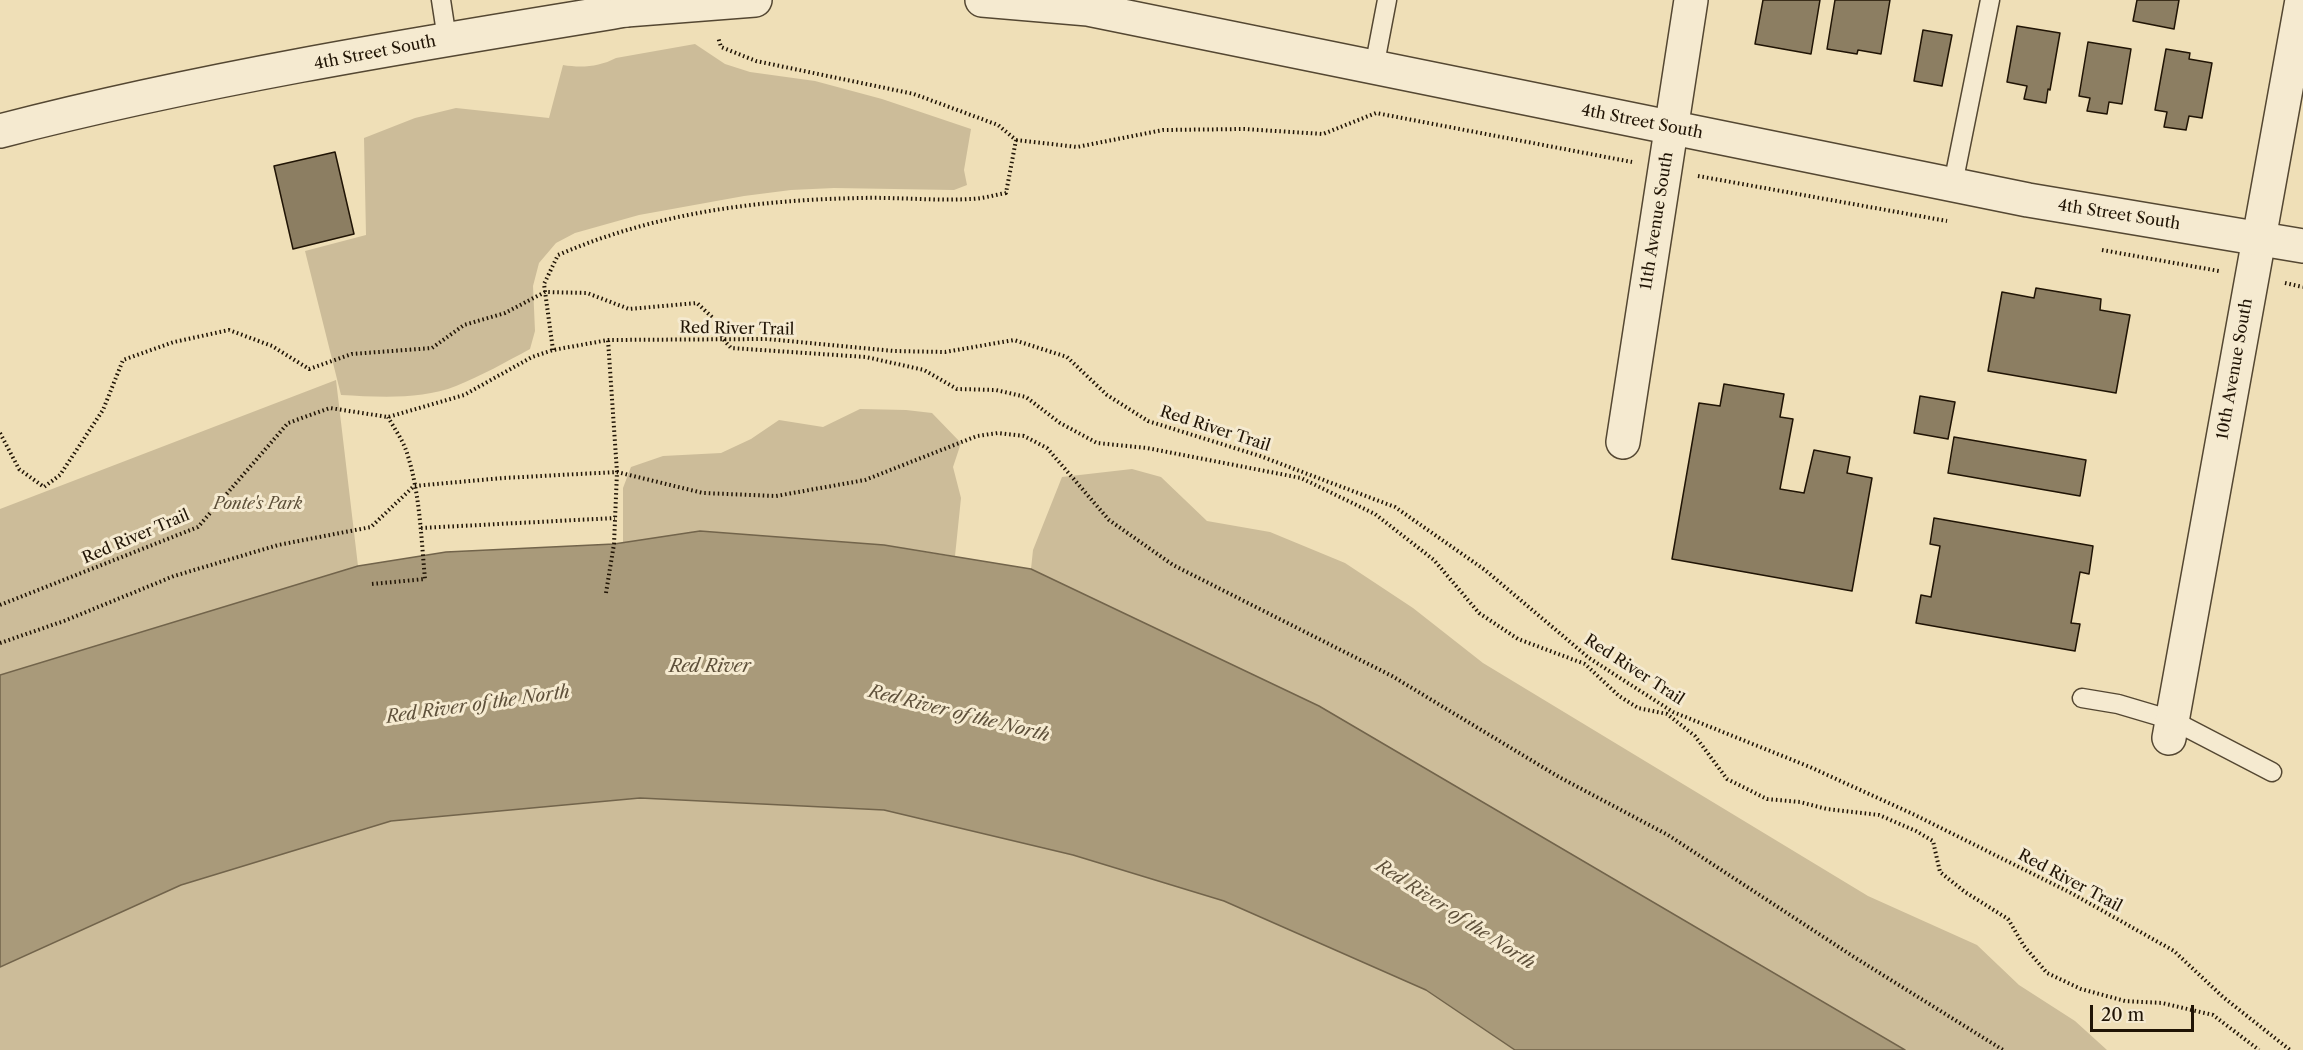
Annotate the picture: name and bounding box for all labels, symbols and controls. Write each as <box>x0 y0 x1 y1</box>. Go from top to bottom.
street label: 4th Street South <box>312 32 438 74</box>
street label: 4th Street South <box>1579 101 1705 143</box>
street label: 11th Avenue South <box>1637 151 1677 291</box>
street label: 4th Street South <box>2056 196 2182 234</box>
street label: 10th Avenue South <box>2213 297 2257 441</box>
street label: Red River Trail <box>679 318 795 340</box>
street label: Red River Trail <box>1157 402 1273 456</box>
park label: Ponte's Park <box>214 494 302 514</box>
street label: Red River Trail <box>79 506 193 568</box>
street label: Red River Trail <box>1581 631 1687 709</box>
water label: Red River <box>669 656 751 678</box>
water label: Red River of the North <box>385 681 571 729</box>
water label: Red River of the North <box>866 681 1052 747</box>
street label: Red River Trail <box>2015 846 2125 916</box>
water label: Red River of the North <box>1371 855 1539 975</box>
scale bar <box>2093 993 2196 1031</box>
text: 20 m <box>2101 1004 2144 1026</box>

